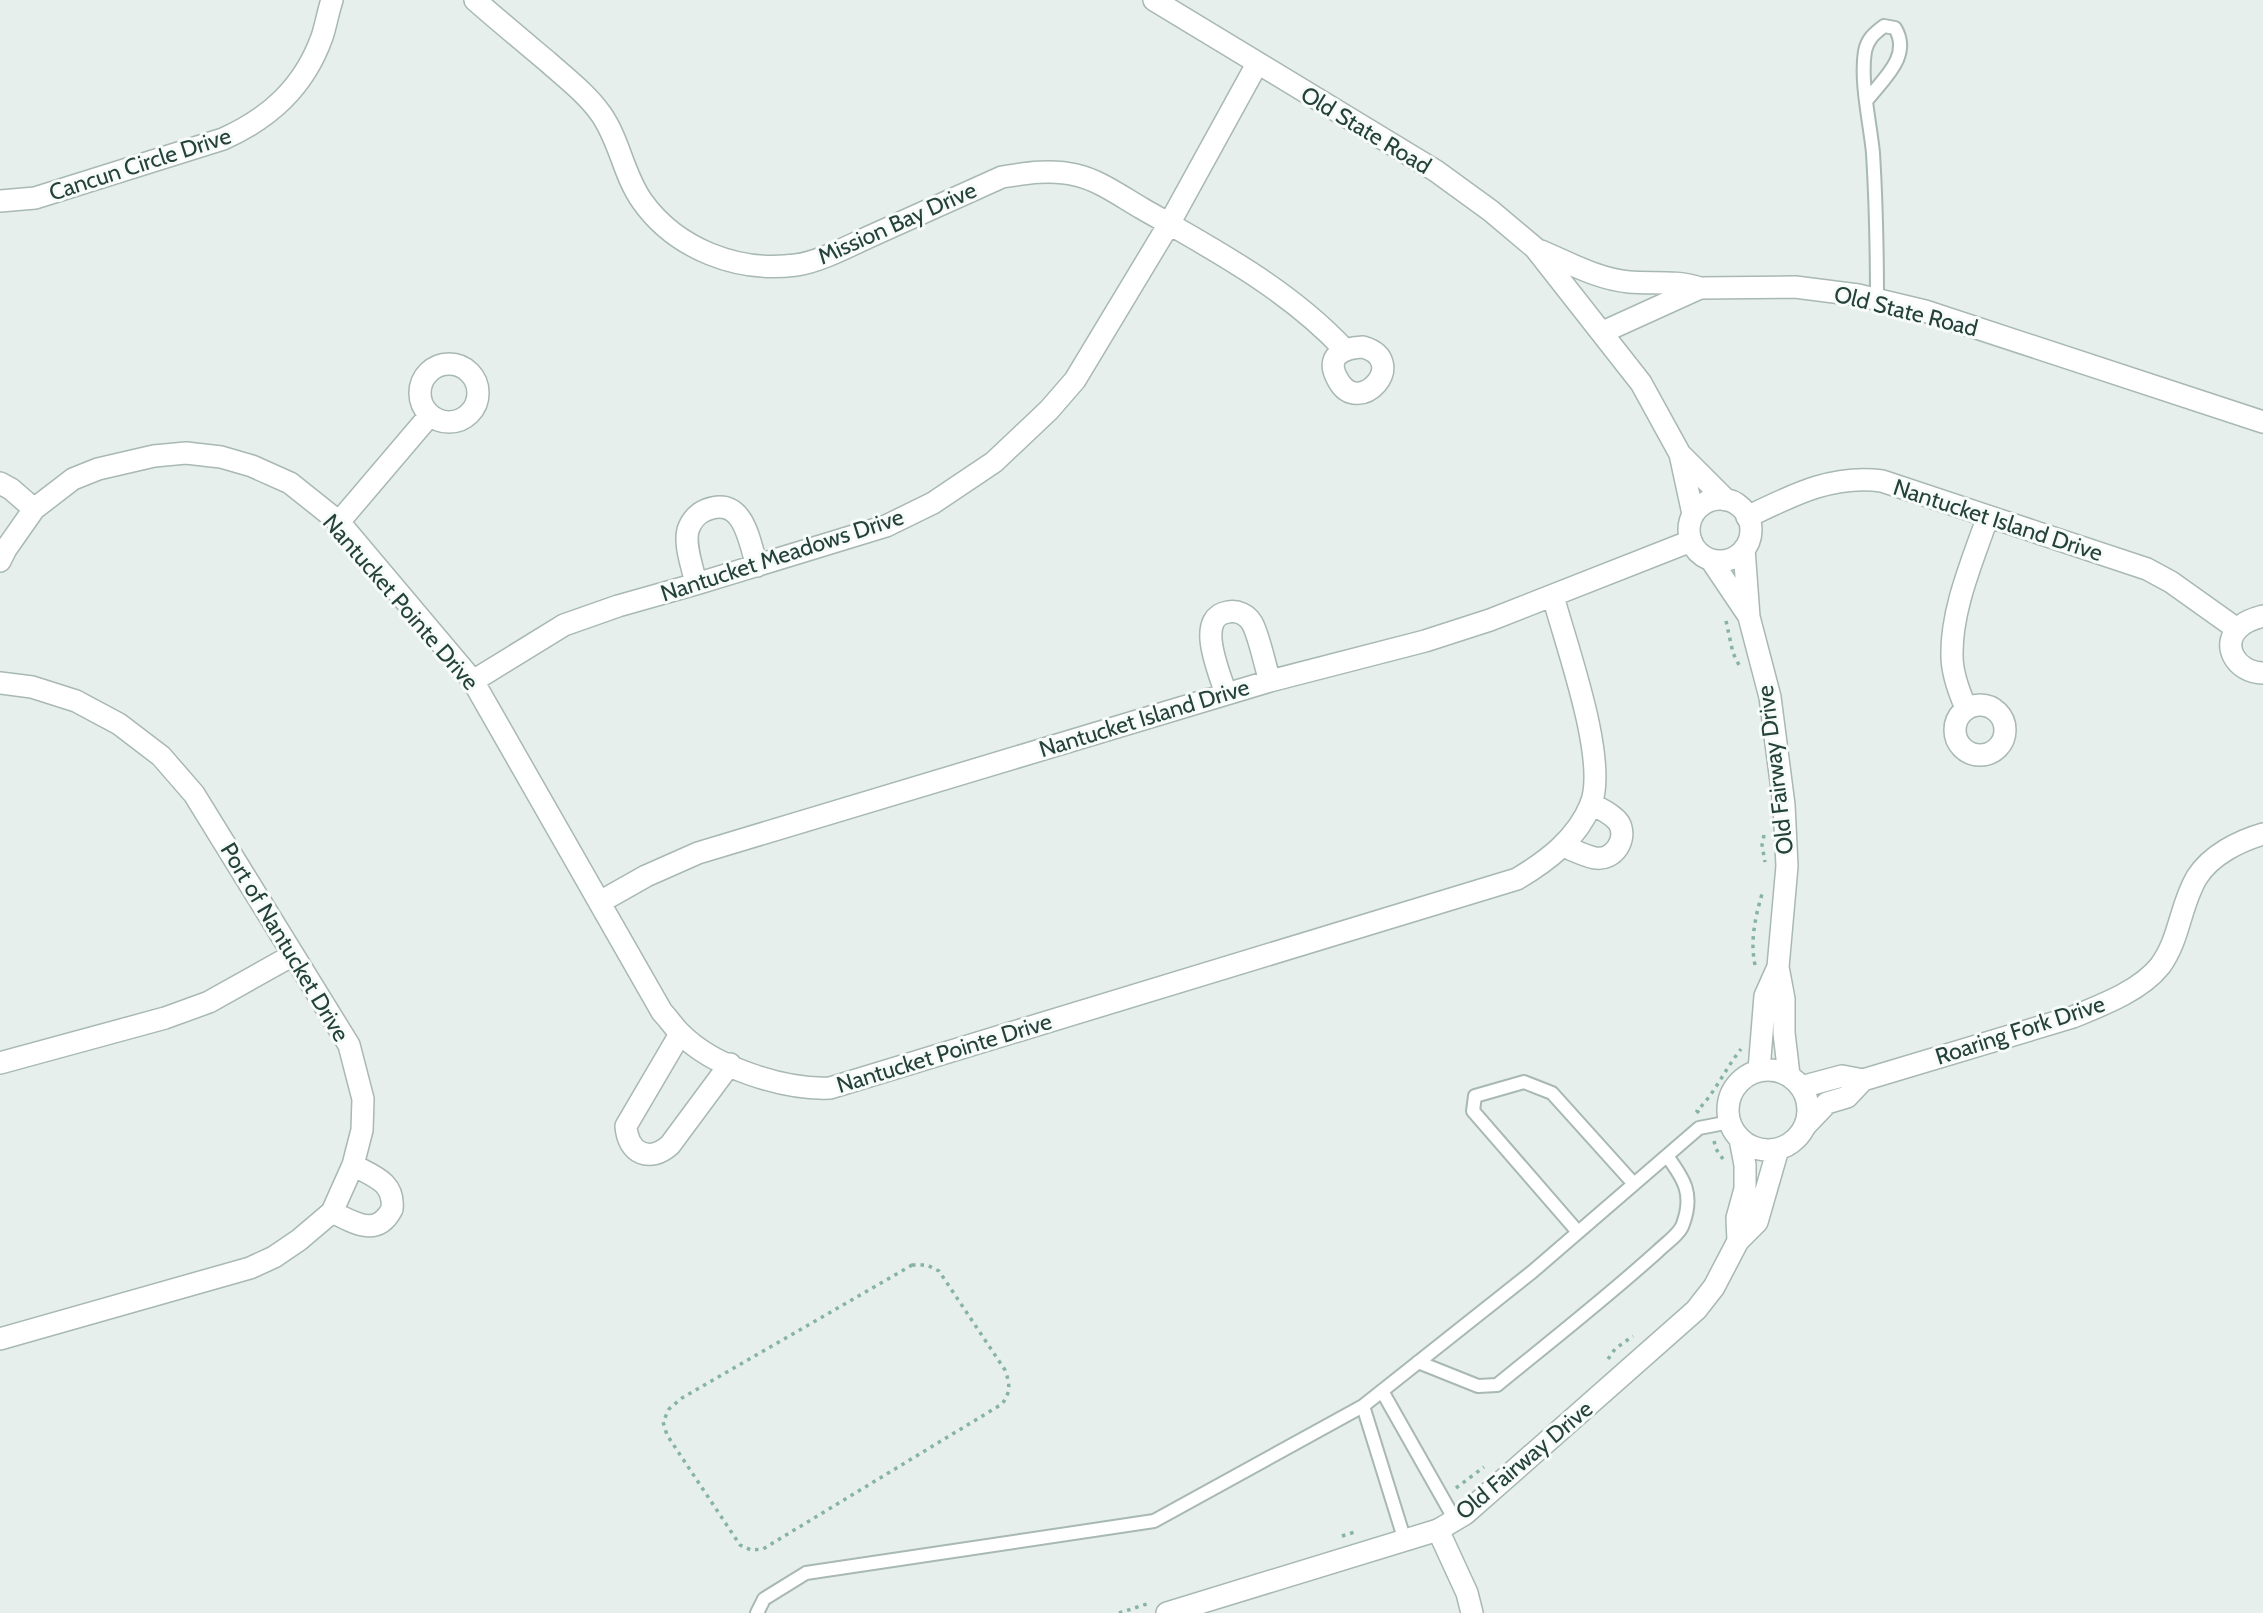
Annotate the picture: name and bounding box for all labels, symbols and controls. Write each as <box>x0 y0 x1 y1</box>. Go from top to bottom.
street label: Old State Road <box>1296 80 1436 180</box>
street label: Cancun Circle Drive <box>46 121 235 207</box>
street label: Mission Bay Drive <box>813 175 981 270</box>
street label: Old State Road <box>1831 280 1981 342</box>
street label: Nantucket Island Drive <box>1890 473 2106 567</box>
street label: Nantucket Meadows Drive <box>657 502 907 608</box>
street label: Nantucket Pointe Drive <box>317 508 485 696</box>
street label: Nantucket Island Drive <box>1035 673 1253 763</box>
street label: Old Fairway Drive <box>1751 684 1799 856</box>
street label: Port of Nantucket Drive <box>215 837 356 1047</box>
street label: Roaring Fork Drive <box>1932 989 2109 1071</box>
street label: Nantucket Pointe Drive <box>833 1007 1055 1099</box>
street label: Old Fairway Drive <box>1450 1394 1598 1525</box>

